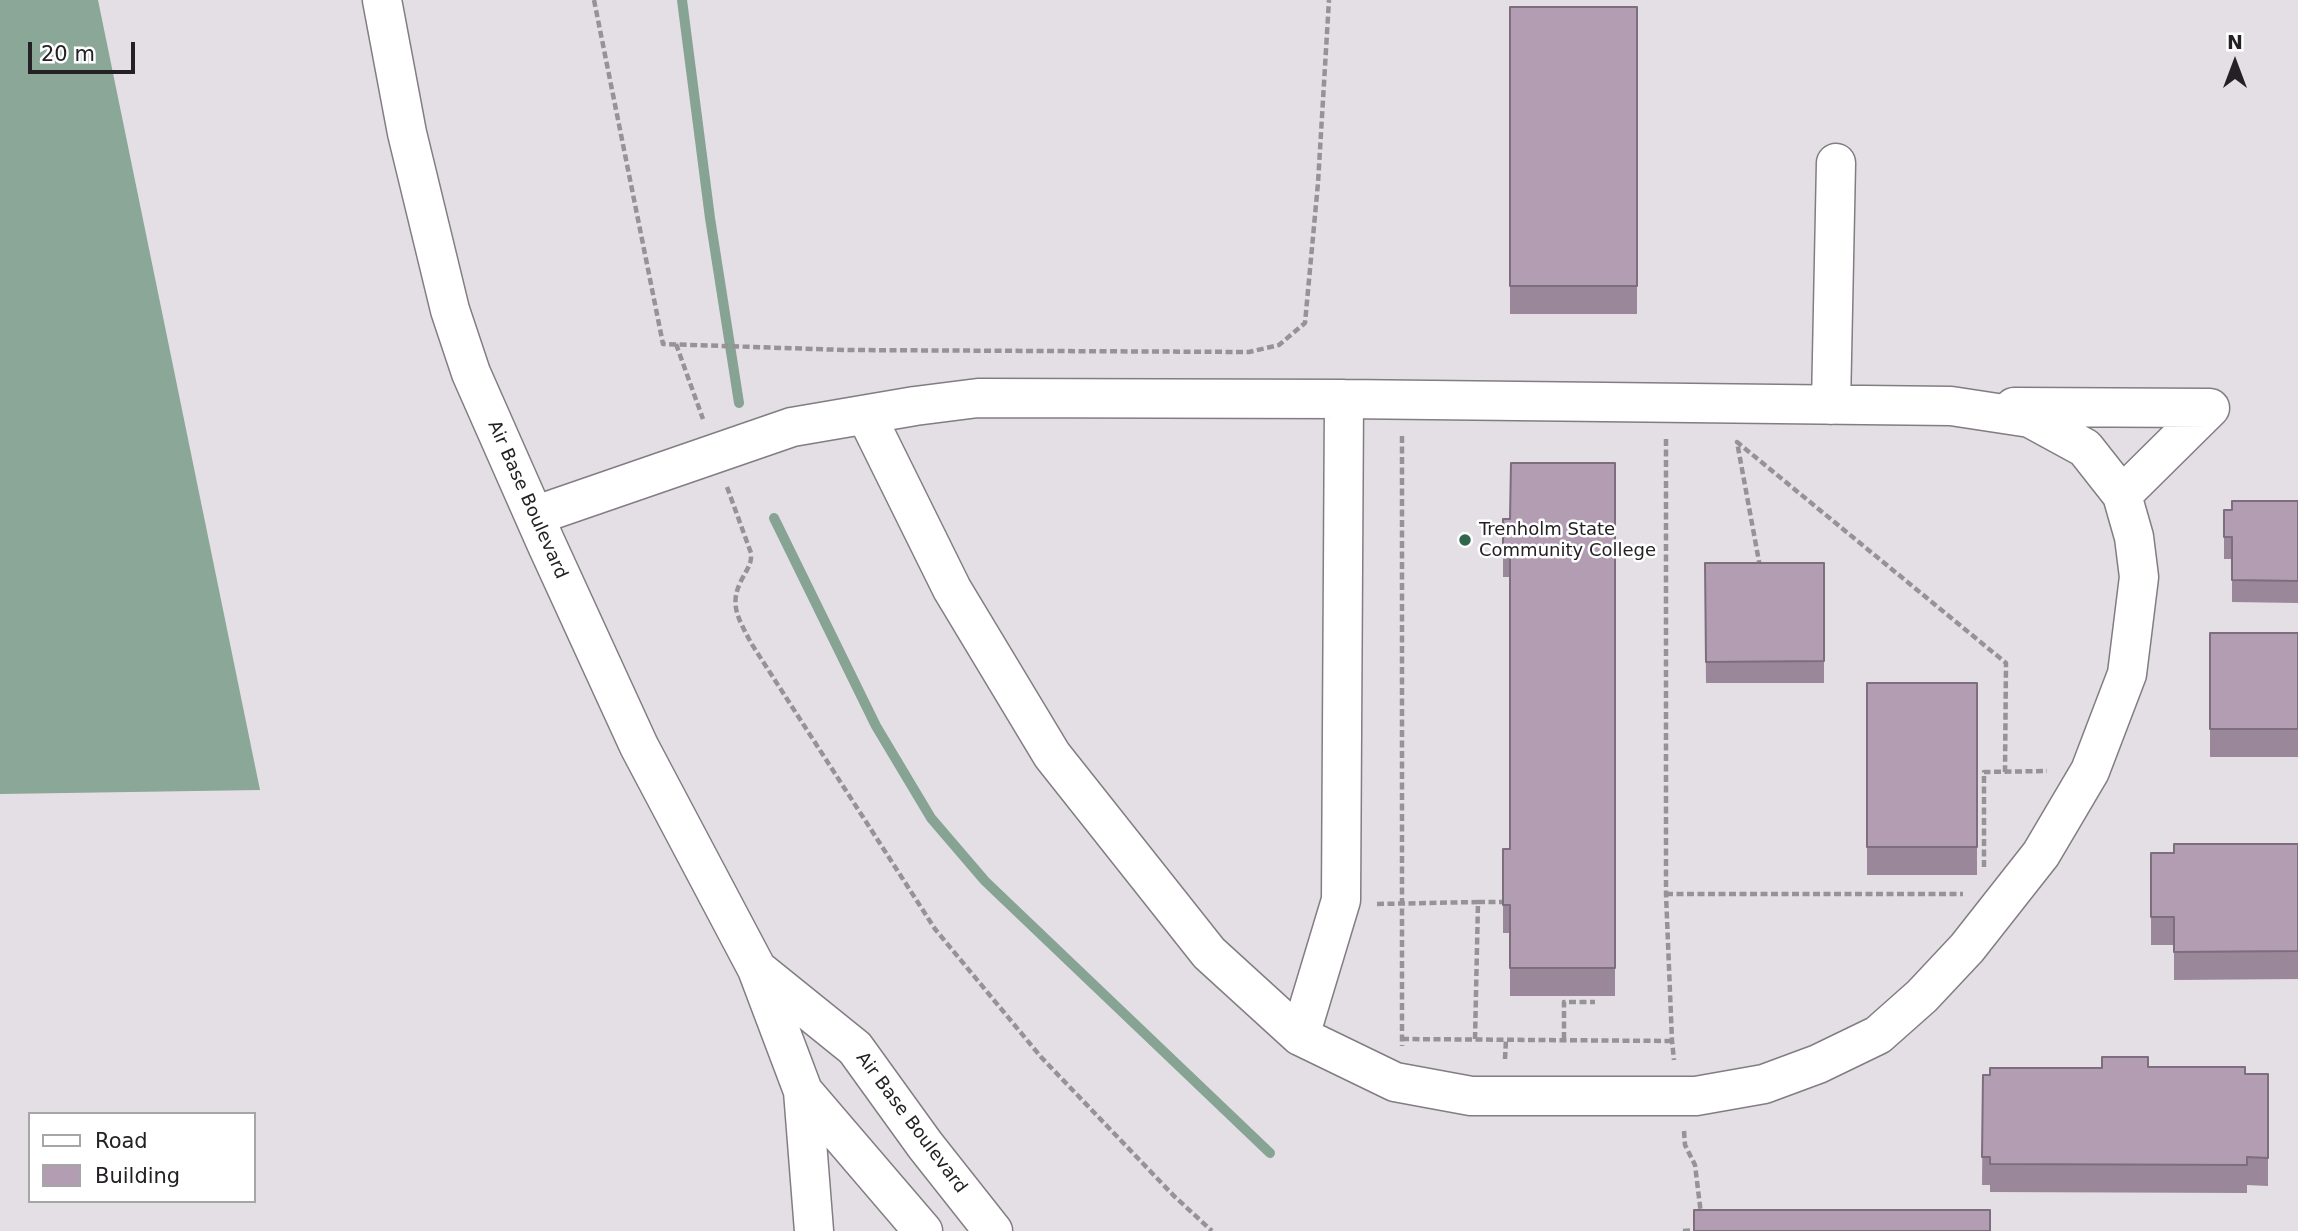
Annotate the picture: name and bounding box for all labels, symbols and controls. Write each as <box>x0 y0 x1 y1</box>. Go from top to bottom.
scale bar <box>32 28 138 72</box>
north arrow <box>2200 28 2270 98</box>
text: N <box>2227 31 2243 53</box>
text: 20 m <box>41 42 95 66</box>
street label: Air Base Boulevard <box>482 417 572 583</box>
place label: Trenholm State Community College <box>1479 519 1656 562</box>
marker: Trenholm State Community College <box>1457 532 1473 548</box>
street label: Air Base Boulevard <box>851 1048 971 1198</box>
legend <box>28 1112 256 1203</box>
text: Road <box>95 1129 148 1153</box>
text: Building <box>95 1164 180 1188</box>

